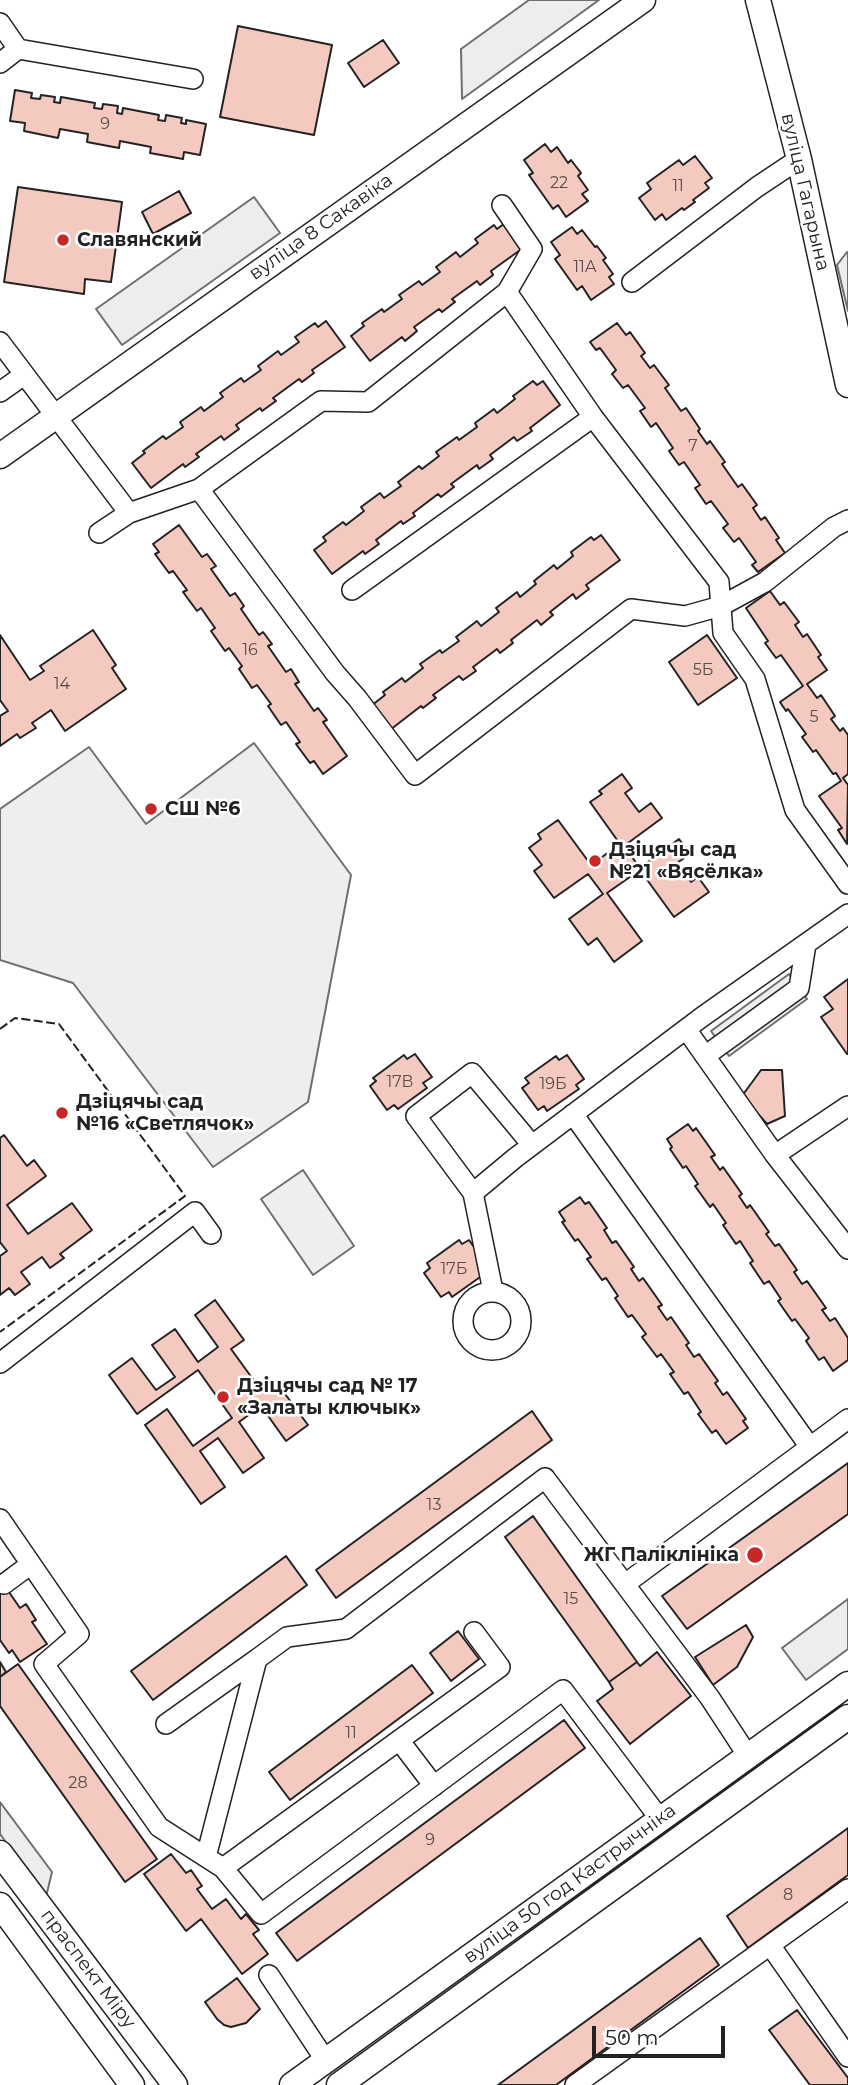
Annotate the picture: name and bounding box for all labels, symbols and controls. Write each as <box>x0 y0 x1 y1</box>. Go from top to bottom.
street label: вуліца Гагарына <box>776 111 834 273</box>
house number: 9 <box>100 114 110 134</box>
street label: вуліца 8 Сакавіка <box>245 169 397 285</box>
house number: 22 <box>550 173 568 193</box>
house number: 11 <box>672 176 684 196</box>
place label: Славянский <box>77 229 202 251</box>
marker: Славянский <box>55 232 71 248</box>
house number: 11А <box>573 257 597 277</box>
house number: 7 <box>688 436 698 456</box>
house number: 16 <box>242 640 258 660</box>
house number: 5Б <box>693 660 713 680</box>
house number: 14 <box>54 674 70 694</box>
house number: 5 <box>809 707 819 727</box>
place label: СШ №6 <box>165 798 240 820</box>
marker: СШ №6 <box>143 801 159 817</box>
place label: Дзіцячы сад №21 «Вясёлка» <box>609 839 764 883</box>
marker: Дзіцячы сад №21 «Вясёлка» <box>587 853 603 869</box>
house number: 17В <box>386 1072 414 1092</box>
house number: 19Б <box>539 1074 567 1094</box>
place label: Дзіцячы сад №16 «Светлячок» <box>76 1091 254 1135</box>
marker: Дзіцячы сад №16 «Светлячок» <box>54 1105 70 1121</box>
house number: 17Б <box>441 1259 467 1279</box>
place label: Дзіцячы сад № 17 «Залаты ключык» <box>237 1375 421 1419</box>
marker: Дзіцячы сад № 17 «Залаты ключык» <box>215 1389 231 1405</box>
house number: 13 <box>427 1495 441 1515</box>
place label: ЖГ Паліклініка <box>584 1544 739 1566</box>
marker: ЖГ Паліклініка <box>745 1545 765 1565</box>
house number: 15 <box>564 1589 578 1609</box>
house number: 11 <box>345 1723 357 1743</box>
house number: 28 <box>68 1773 88 1793</box>
street label: вуліца 50 год Кастрычніка <box>459 1799 681 1969</box>
house number: 9 <box>425 1830 435 1850</box>
house number: 8 <box>783 1885 793 1905</box>
street label: праспект Міру <box>36 1905 140 2033</box>
scale bar <box>596 2011 729 2056</box>
text: 50 m <box>605 2025 659 2050</box>

